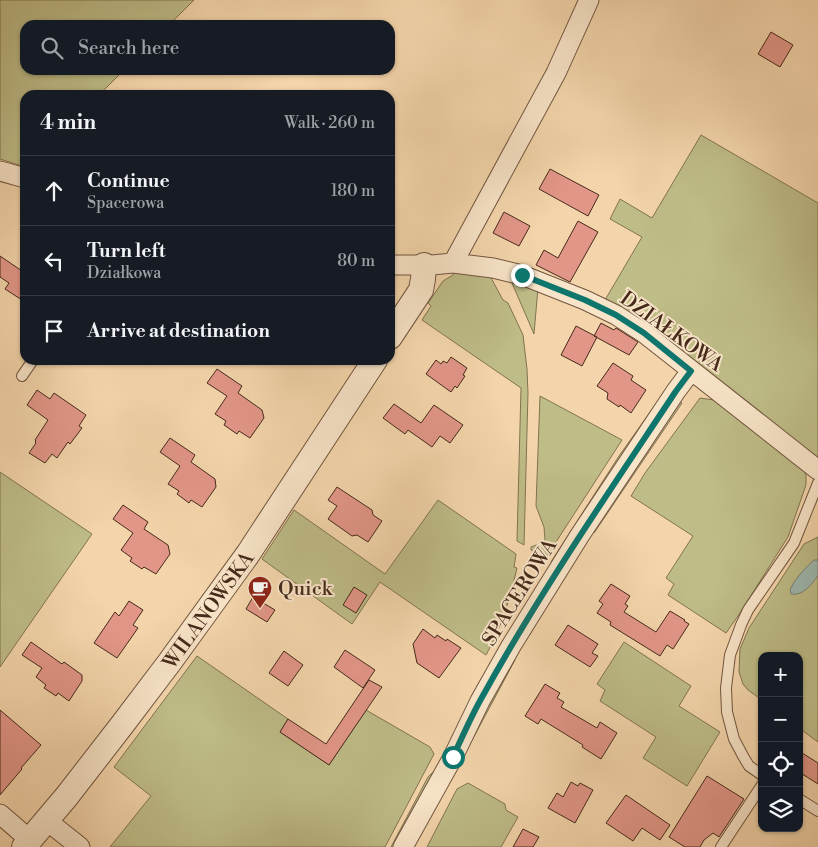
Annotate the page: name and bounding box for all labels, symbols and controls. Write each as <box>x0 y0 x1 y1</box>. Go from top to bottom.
search box <box>20 20 395 75</box>
icon: search <box>38 34 66 62</box>
text: Search here <box>78 36 179 60</box>
text: 4 min <box>40 110 96 136</box>
text: Walk · 260 m <box>284 113 375 133</box>
text: Continue <box>87 169 170 193</box>
icon: ahead <box>40 177 68 205</box>
text: 180 m <box>331 181 375 201</box>
text: Spacerowa <box>87 193 164 213</box>
text: Turn left <box>87 239 166 263</box>
icon: left <box>40 247 68 275</box>
text: 80 m <box>337 251 375 271</box>
text: Działkowa <box>87 263 161 283</box>
route end <box>511 264 534 287</box>
street label: DZIAŁKOWA <box>615 286 729 379</box>
icon: arrive <box>40 317 68 345</box>
text: Arrive at destination <box>87 319 270 343</box>
street label: SPACEROWA <box>477 533 564 651</box>
street label: WILANOWSKA <box>158 546 261 675</box>
cafe icon: Quick <box>247 575 273 609</box>
place label: Quick <box>278 577 334 602</box>
map controls <box>758 652 803 832</box>
button: + <box>758 652 803 697</box>
button: − <box>758 697 803 742</box>
button: locate <box>758 742 803 787</box>
route start <box>442 746 465 769</box>
button: layers <box>758 787 803 832</box>

